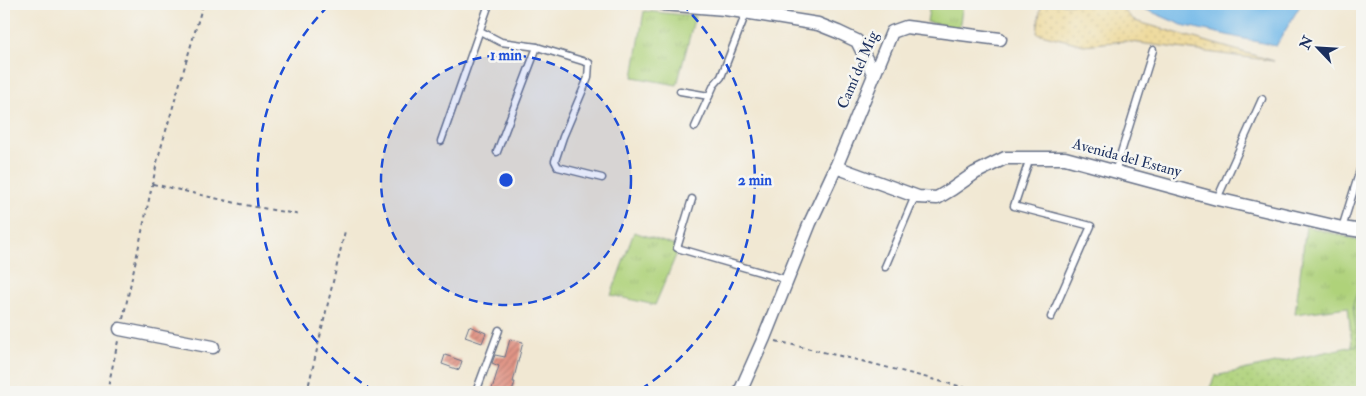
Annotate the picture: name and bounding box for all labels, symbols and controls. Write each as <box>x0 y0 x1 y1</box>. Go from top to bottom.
north arrow <box>1294 22 1344 72</box>
street label: Camí del Mig <box>833 28 883 112</box>
text: N <box>1296 33 1317 53</box>
text: 1 min <box>490 46 522 65</box>
street label: Avenida del Estany <box>1070 134 1184 182</box>
centre of rings <box>497 171 515 189</box>
text: 2 min <box>738 171 772 190</box>

